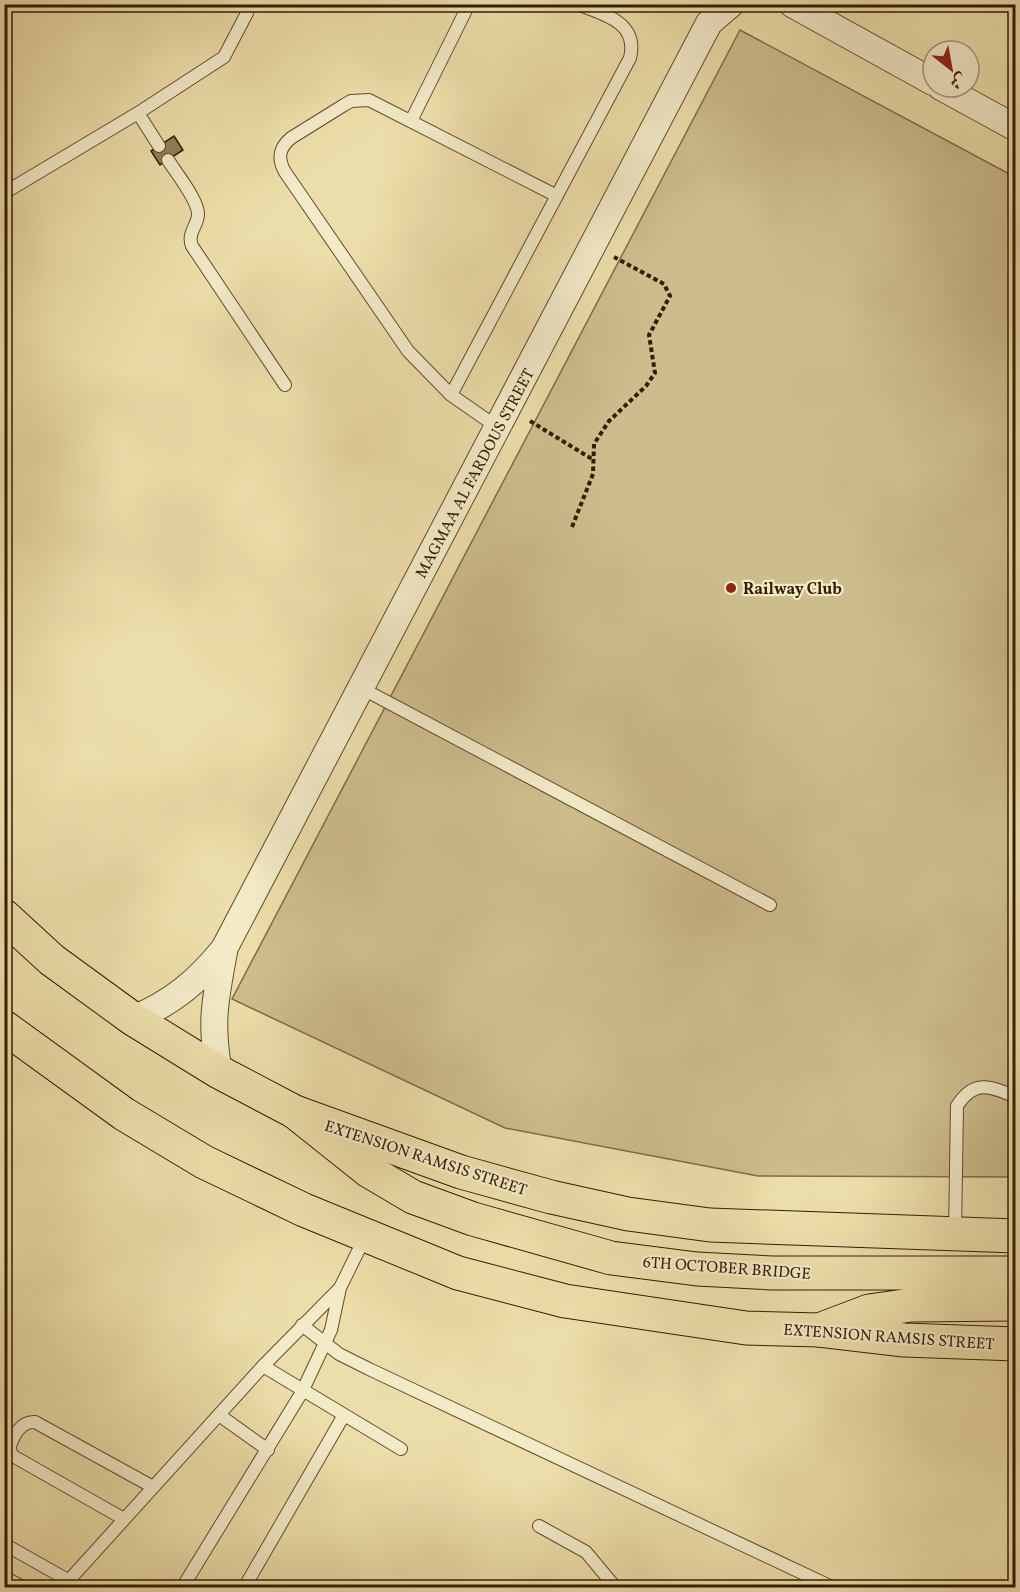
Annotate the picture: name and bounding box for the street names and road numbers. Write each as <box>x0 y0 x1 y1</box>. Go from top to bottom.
street label: MAGMAA AL FARDOUS STREET <box>411 365 540 583</box>
street label: EXTENSION RAMSIS STREET <box>321 1116 529 1202</box>
street label: 6TH OCTOBER BRIDGE <box>642 1252 812 1286</box>
street label: EXTENSION RAMSIS STREET <box>783 1320 995 1356</box>

